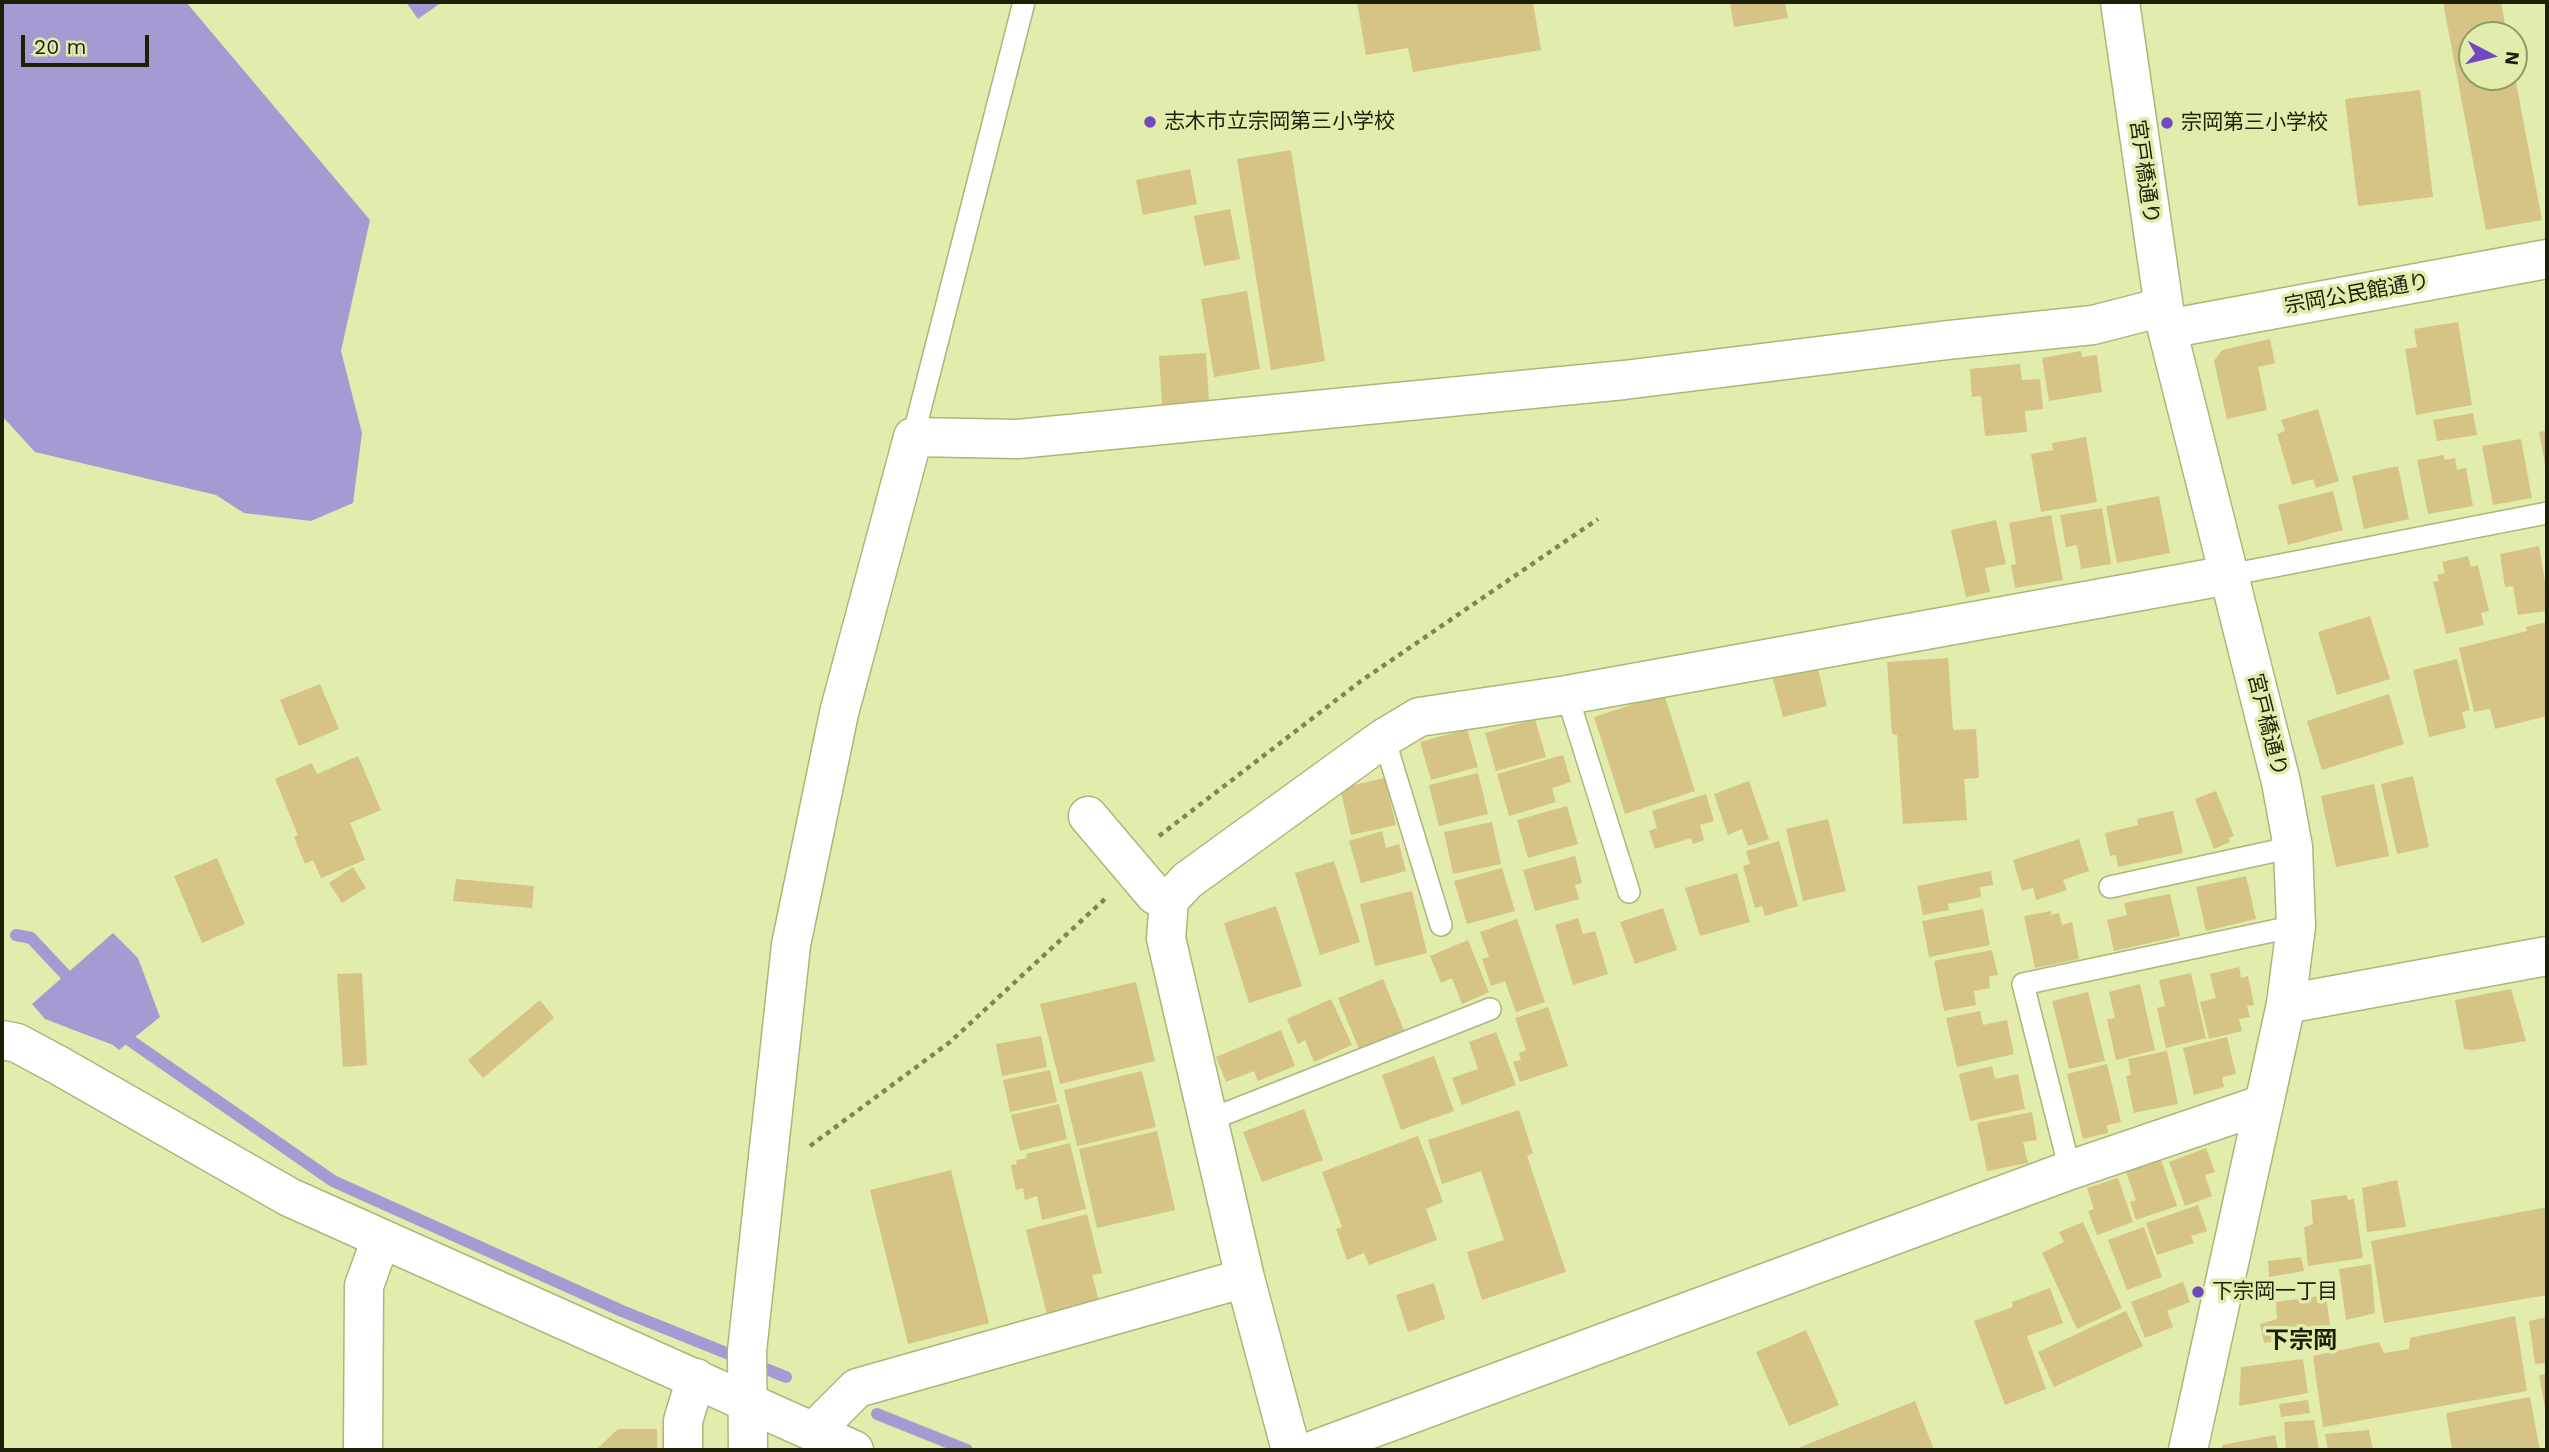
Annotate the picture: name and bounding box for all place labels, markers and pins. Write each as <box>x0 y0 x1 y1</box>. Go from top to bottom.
place label: 志木市立宗岡第三小学校 <box>1164 109 1395 135</box>
place label: 宗岡第三小学校 <box>2181 110 2328 136</box>
marker: 志木市立宗岡第三小学校 <box>1142 114 1158 130</box>
marker: 宗岡第三小学校 <box>2159 115 2175 131</box>
place label: 下宗岡一丁目 <box>2212 1279 2338 1305</box>
marker: 下宗岡一丁目 <box>2190 1284 2206 1300</box>

